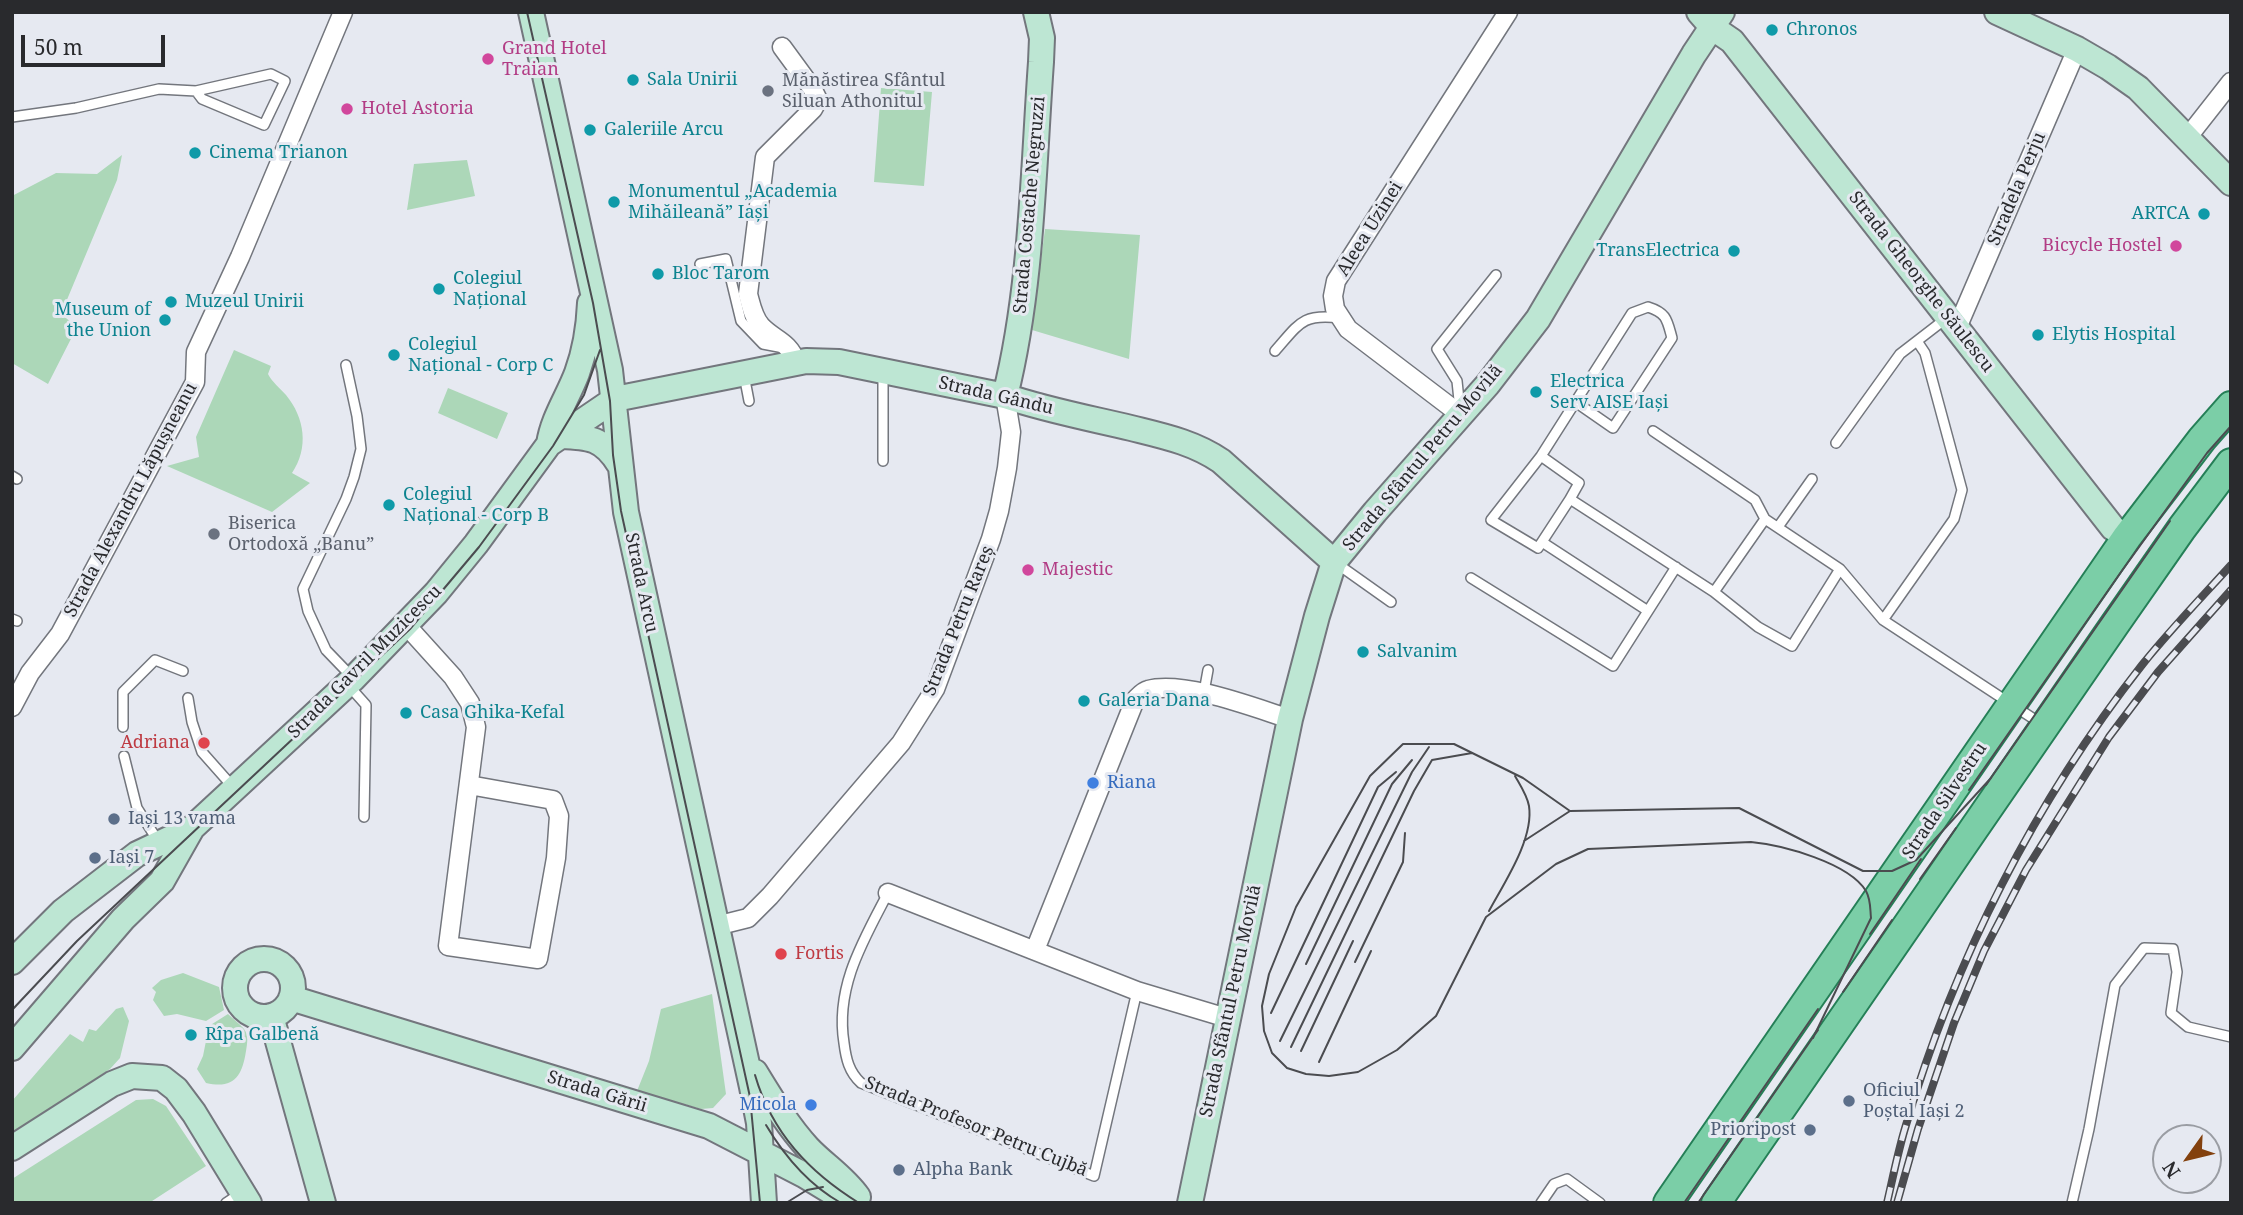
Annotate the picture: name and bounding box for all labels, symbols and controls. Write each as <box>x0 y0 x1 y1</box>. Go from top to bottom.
place label: Chronos <box>1786 19 1857 41</box>
scale bar <box>24 21 168 65</box>
marker: Chronos <box>1764 22 1780 38</box>
text: 50 m <box>34 33 83 61</box>
place label: Grand Hotel Traian <box>502 38 607 80</box>
marker: Grand Hotel Traian <box>480 51 496 67</box>
place label: Sala Unirii <box>647 69 738 91</box>
place label: Mănăstirea Sfântul Siluan Athonitul <box>782 70 945 112</box>
marker: Sala Unirii <box>625 72 641 88</box>
marker: Mănăstirea Sfântul Siluan Athonitul <box>760 83 776 99</box>
street label: Strada Costache Negruzzi <box>1010 95 1050 315</box>
place label: Hotel Astoria <box>361 98 474 120</box>
marker: Hotel Astoria <box>339 101 355 117</box>
place label: Galeriile Arcu <box>604 119 724 141</box>
marker: Galeriile Arcu <box>582 122 598 138</box>
street label: Stradela Perju <box>1983 129 2051 249</box>
place label: Cinema Trianon <box>209 142 348 164</box>
marker: Cinema Trianon <box>187 145 203 161</box>
street label: Aleea Uzinei <box>1332 178 1408 280</box>
place label: Monumentul „Academia Mihăileană” Iași <box>628 181 838 224</box>
street label: Strada Gheorghe Săulescu <box>1844 187 1998 377</box>
marker: Monumentul „Academia Mihăileană” Iași <box>606 194 622 210</box>
place label: ARTCA <box>2131 203 2190 225</box>
marker: ARTCA <box>2196 206 2212 222</box>
place label: Bicycle Hostel <box>2042 235 2162 257</box>
marker: Bicycle Hostel <box>2168 238 2184 254</box>
place label: TransElectrica <box>1596 240 1720 262</box>
marker: TransElectrica <box>1726 243 1742 259</box>
place label: Bloc Tarom <box>672 263 770 285</box>
marker: Bloc Tarom <box>650 266 666 282</box>
place label: Colegiul Național <box>453 268 527 310</box>
marker: Colegiul Național <box>431 281 447 297</box>
place label: Muzeul Unirii <box>185 291 304 313</box>
marker: Muzeul Unirii <box>163 294 179 310</box>
place label: Museum of the Union <box>55 299 151 342</box>
marker: Museum of the Union <box>157 312 173 328</box>
place label: Elytis Hospital <box>2052 324 2175 346</box>
marker: Elytis Hospital <box>2030 327 2046 343</box>
place label: Colegiul Național - Corp C <box>408 334 553 376</box>
marker: Colegiul Național - Corp C <box>386 347 402 363</box>
street label: Strada Sfântul Petru Movilă <box>1339 360 1507 556</box>
place label: Electrica Serv AISE Iași <box>1550 371 1669 414</box>
street label: Strada Gându <box>936 372 1056 420</box>
street label: Strada Alexandru Lăpușneanu <box>60 379 202 621</box>
marker: Electrica Serv AISE Iași <box>1528 384 1544 400</box>
place label: Colegiul Național - Corp B <box>403 484 549 526</box>
marker: Colegiul Național - Corp B <box>381 497 397 513</box>
place label: Biserica Ortodoxă „Banu” <box>228 513 374 556</box>
marker: Biserica Ortodoxă „Banu” <box>206 526 222 542</box>
street label: Strada Arcu <box>620 531 662 635</box>
street label: Strada Petru Rareș <box>919 543 999 699</box>
place label: Majestic <box>1042 559 1113 581</box>
marker: Majestic <box>1020 562 1036 578</box>
street label: Strada Gavril Muzicescu <box>284 581 446 743</box>
place label: Salvanim <box>1377 641 1457 663</box>
marker: Salvanim <box>1355 644 1371 660</box>
place label: Galeria Dana <box>1098 690 1210 712</box>
marker: Galeria Dana <box>1076 693 1092 709</box>
place label: Casa Ghika-Kefal <box>420 702 565 724</box>
marker: Casa Ghika-Kefal <box>398 705 414 721</box>
place label: Adriana <box>121 732 190 754</box>
marker: Adriana <box>196 735 212 751</box>
street label: Strada Silvestru <box>1898 739 1992 863</box>
place label: Riana <box>1107 772 1156 794</box>
marker: Riana <box>1085 775 1101 791</box>
place label: Iași 13 vama <box>128 808 236 830</box>
marker: Iași 13 vama <box>106 811 122 827</box>
place label: Iași 7 <box>109 847 154 869</box>
marker: Iași 7 <box>87 850 103 866</box>
street label: Strada Sfântul Petru Movilă <box>1196 883 1266 1119</box>
place label: Fortis <box>795 943 844 965</box>
marker: Fortis <box>773 946 789 962</box>
place label: Rîpa Galbenă <box>205 1024 319 1046</box>
marker: Rîpa Galbenă <box>183 1027 199 1043</box>
street label: Strada Gării <box>544 1067 650 1117</box>
street label: Strada Profesor Petru Cujbă <box>861 1072 1091 1182</box>
place label: Oficiul Poștal Iași 2 <box>1863 1080 1964 1122</box>
marker: Oficiul Poștal Iași 2 <box>1841 1093 1857 1109</box>
place label: Micola <box>739 1094 797 1116</box>
marker: Micola <box>803 1097 819 1113</box>
place label: Prioripost <box>1710 1119 1796 1141</box>
marker: Prioripost <box>1802 1122 1818 1138</box>
north arrow <box>2152 1124 2222 1194</box>
text: N <box>2156 1156 2186 1183</box>
place label: Alpha Bank <box>913 1159 1013 1181</box>
marker: Alpha Bank <box>891 1162 907 1178</box>

